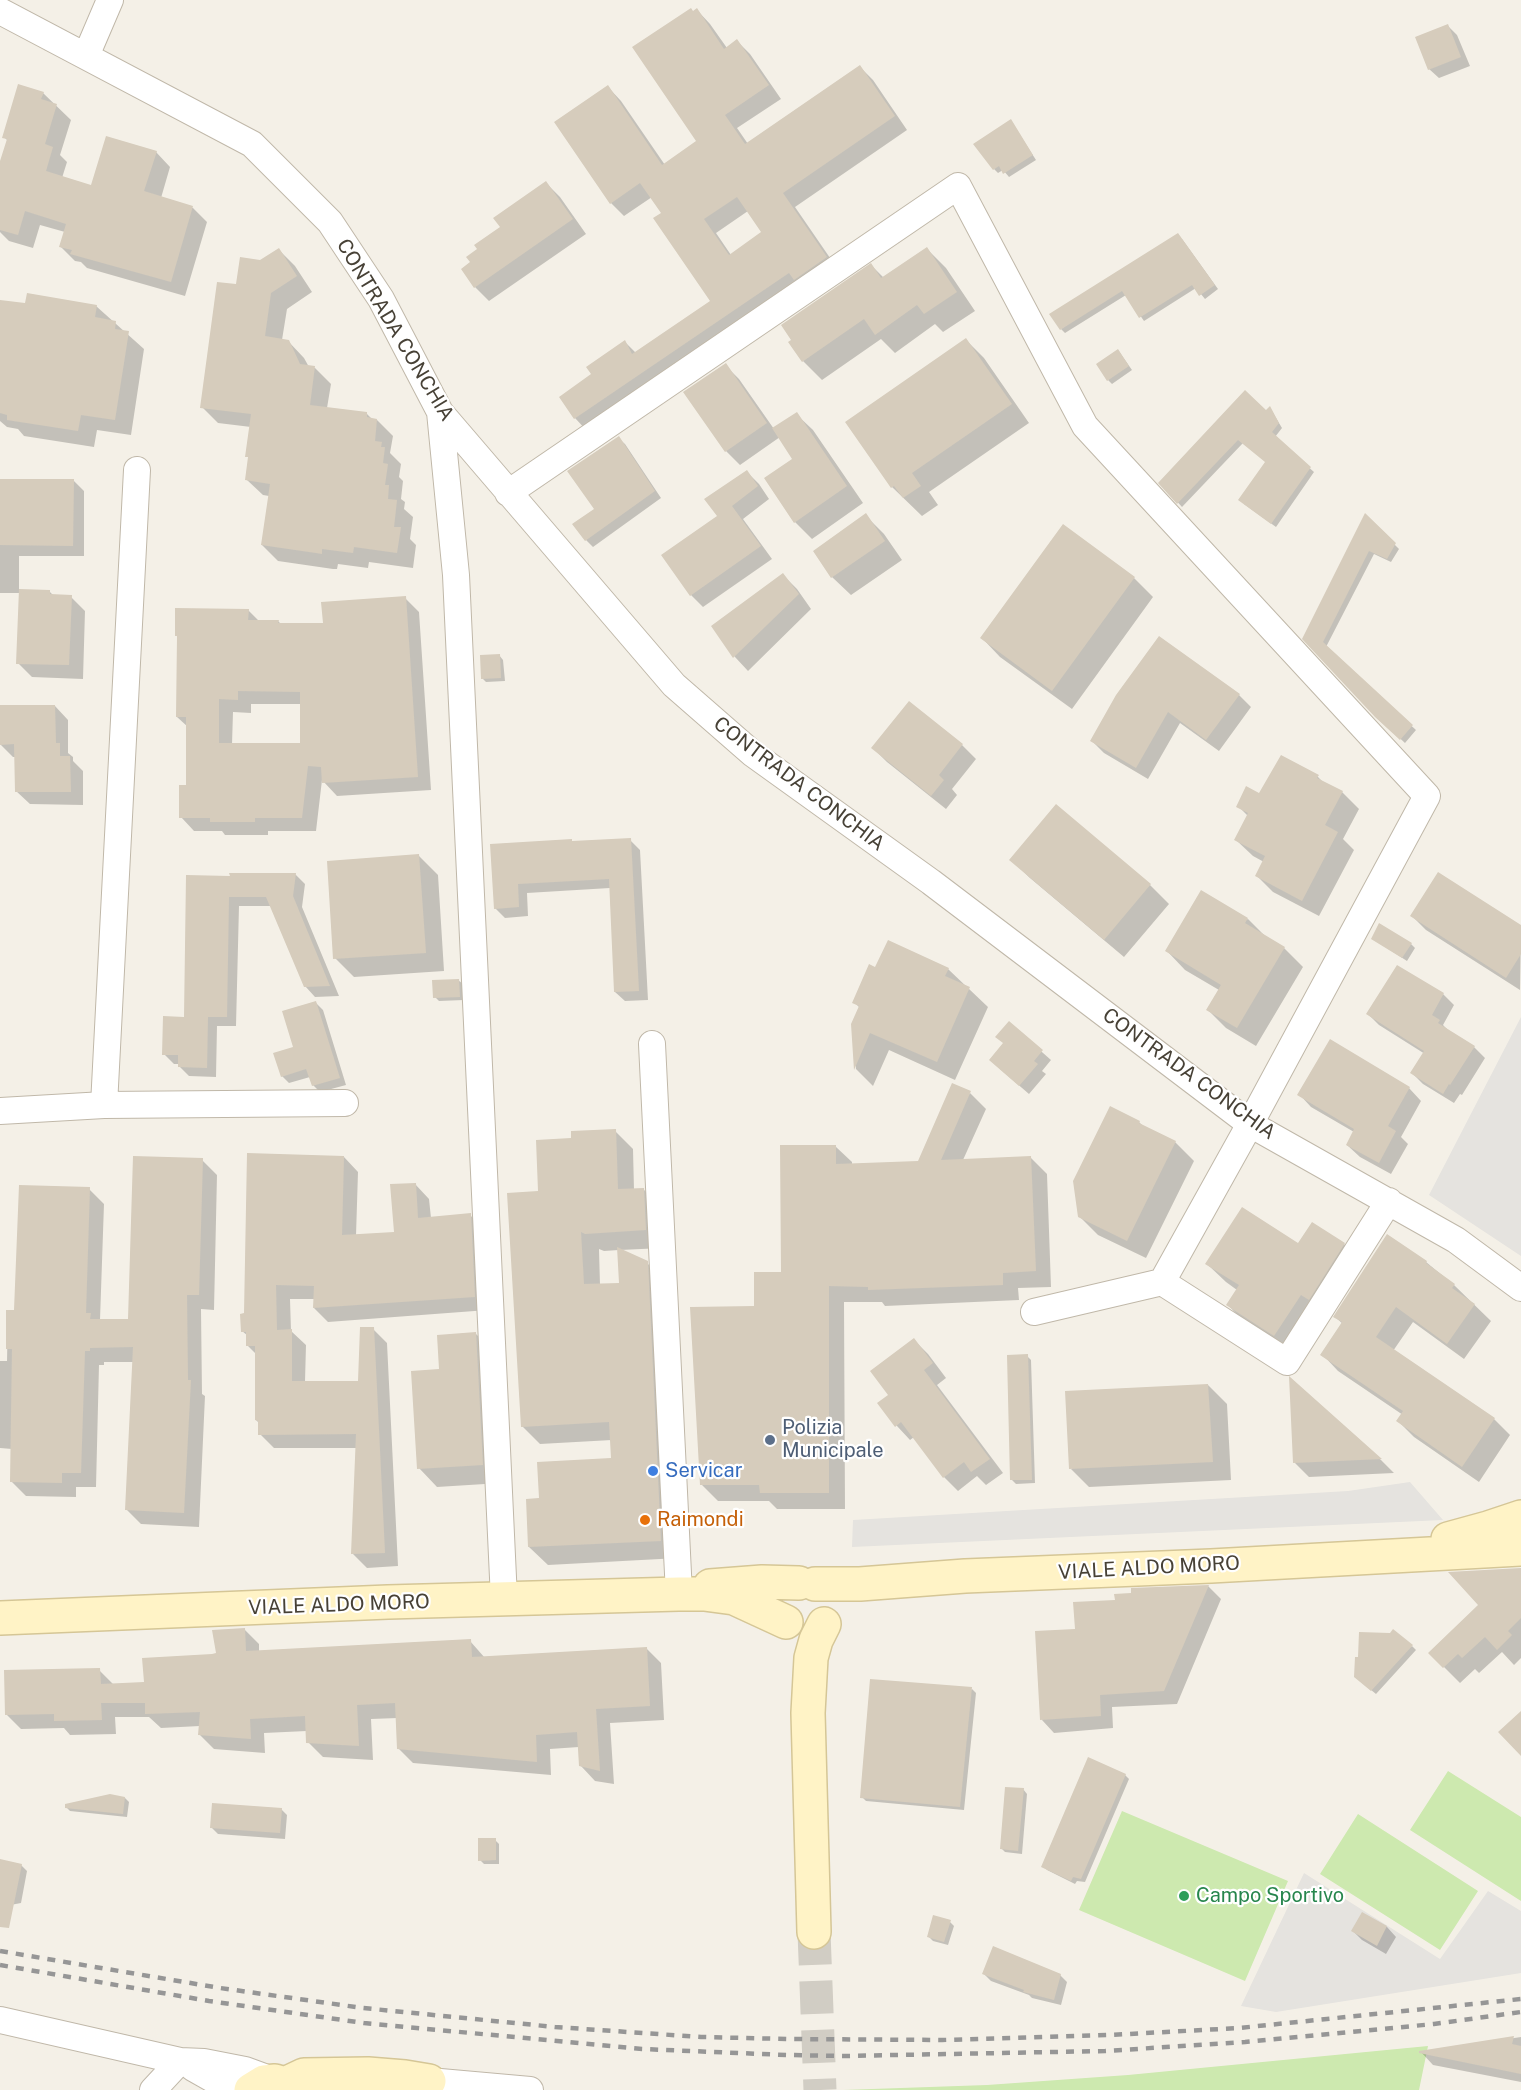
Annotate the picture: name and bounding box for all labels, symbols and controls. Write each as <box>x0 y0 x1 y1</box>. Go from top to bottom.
street label: CONTRADA CONCHIA <box>331 235 459 425</box>
street label: CONTRADA CONCHIA <box>709 712 889 856</box>
street label: CONTRADA CONCHIA <box>1098 1003 1280 1145</box>
place label: Polizia Municipale <box>782 1416 883 1463</box>
marker: Polizia Municipale <box>763 1433 777 1447</box>
place label: Servicar <box>665 1459 742 1483</box>
marker: Servicar <box>646 1464 660 1478</box>
place label: Raimondi <box>657 1508 744 1532</box>
marker: Raimondi <box>638 1513 652 1527</box>
street label: VIALE ALDO MORO <box>1058 1551 1240 1585</box>
street label: VIALE ALDO MORO <box>248 1590 430 1620</box>
place label: Campo Sportivo <box>1196 1884 1344 1908</box>
marker: Campo Sportivo <box>1177 1889 1191 1903</box>

